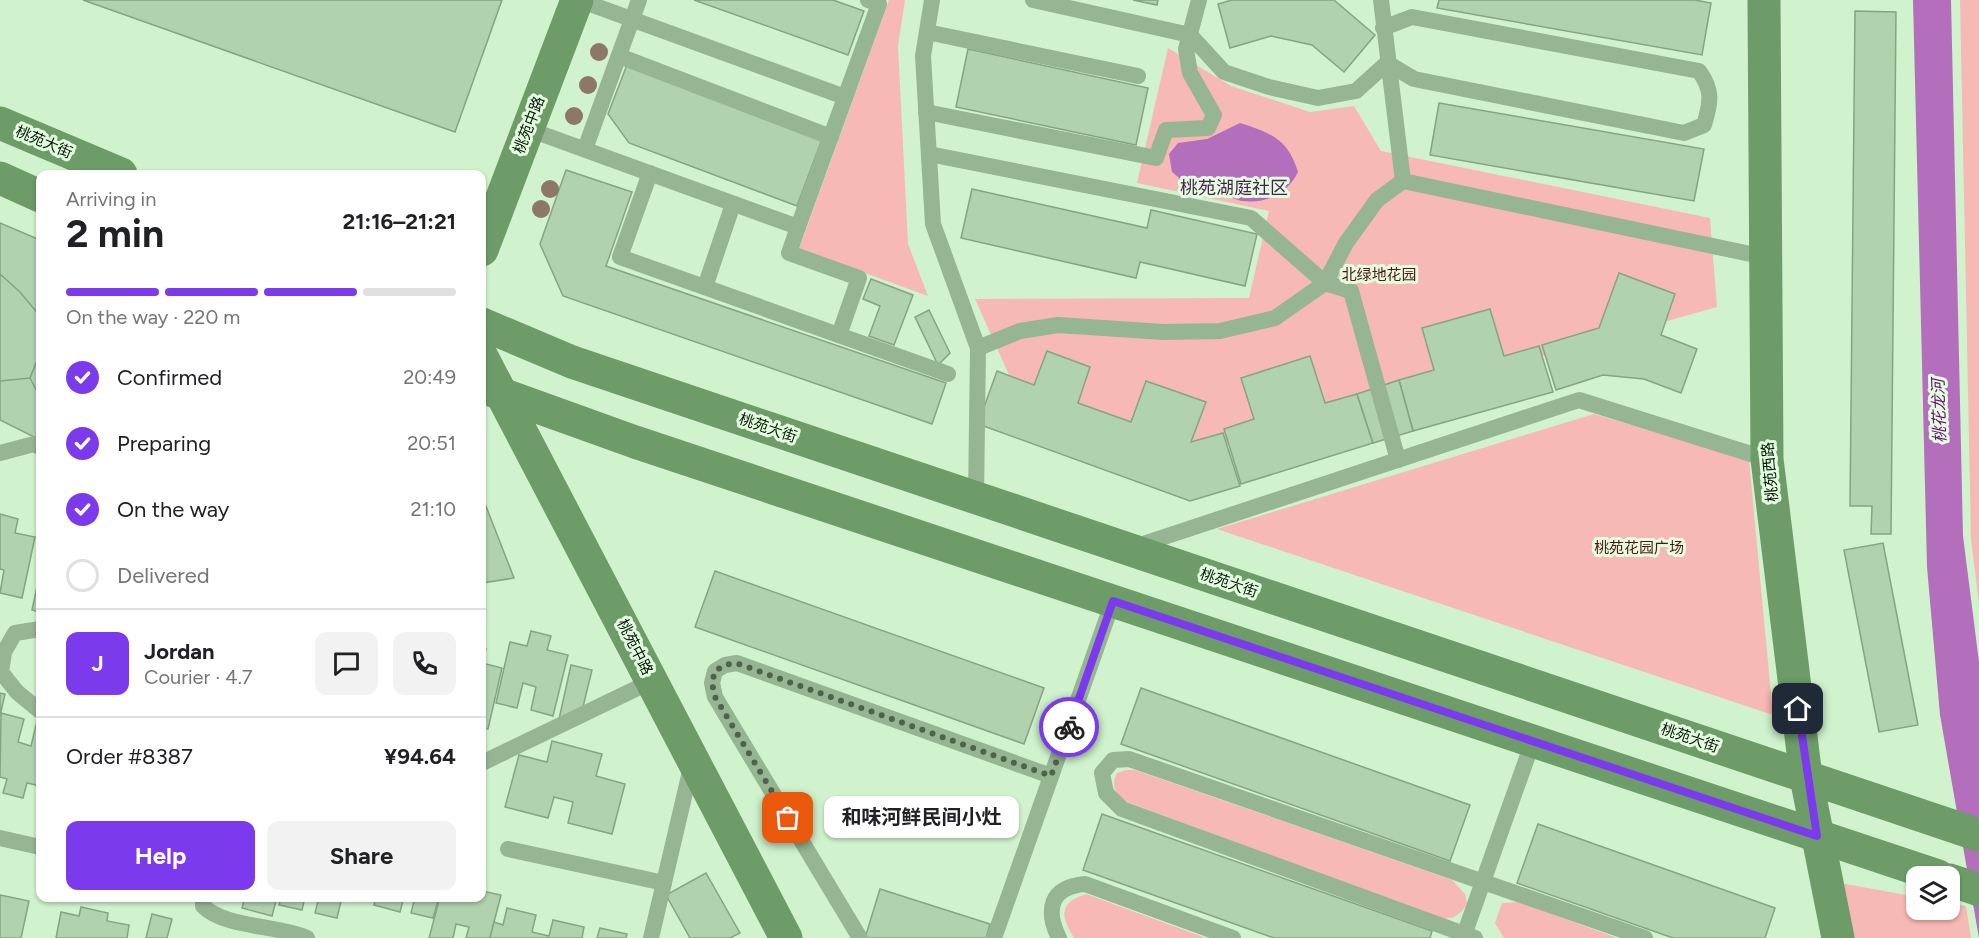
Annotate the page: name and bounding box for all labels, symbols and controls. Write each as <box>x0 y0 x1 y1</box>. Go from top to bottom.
street label: 桃苑中路 <box>510 94 548 156</box>
street label: 桃苑大街 <box>13 122 75 162</box>
district label: 桃苑湖庭社区 <box>1180 177 1288 199</box>
text: Arriving in <box>66 187 156 211</box>
text: 21:16–21:21 <box>343 208 456 235</box>
text: 2 min <box>66 210 164 257</box>
park label: 北绿地花园 <box>1341 266 1417 284</box>
text: On the way · 220 m <box>66 305 240 329</box>
icon: check <box>66 361 99 394</box>
text: Confirmed <box>117 364 222 391</box>
text: 20:49 <box>403 365 456 389</box>
water label: 桃花龙河 <box>1928 376 1950 443</box>
street label: 桃苑大街 <box>737 410 799 446</box>
icon: check <box>66 427 99 460</box>
text: Preparing <box>117 430 211 457</box>
text: 20:51 <box>407 431 456 455</box>
street label: 桃苑西路 <box>1758 441 1782 503</box>
icon: check <box>66 493 99 526</box>
text: On the way <box>117 496 229 523</box>
text: 21:10 <box>410 497 456 521</box>
park label: 桃苑花园广场 <box>1594 539 1684 557</box>
text: Delivered <box>117 562 210 589</box>
street label: 桃苑大街 <box>1198 565 1260 601</box>
street label: 桃苑中路 <box>613 616 657 678</box>
button: chat <box>315 632 378 695</box>
button: phone <box>393 632 456 695</box>
text: Jordan <box>144 638 215 665</box>
text: J <box>91 650 104 677</box>
text: Courier · 4.7 <box>144 665 253 689</box>
pin <box>1772 683 1823 734</box>
icon: home <box>1781 692 1814 725</box>
courier <box>1039 697 1099 757</box>
icon: bike <box>1053 711 1086 744</box>
street label: 桃苑大街 <box>1659 720 1721 756</box>
text: Order #8387 <box>66 743 193 770</box>
text: ¥94.64 <box>384 743 456 770</box>
pin <box>762 792 813 843</box>
callout: 和味河鲜民间小灶 <box>824 797 1019 839</box>
icon: bag <box>771 801 804 834</box>
text: 和味河鲜民间小灶 <box>842 805 1002 829</box>
button: Help <box>66 821 255 890</box>
button: Share <box>267 821 456 890</box>
map controls <box>1906 866 1960 920</box>
button: layers <box>1906 866 1960 920</box>

